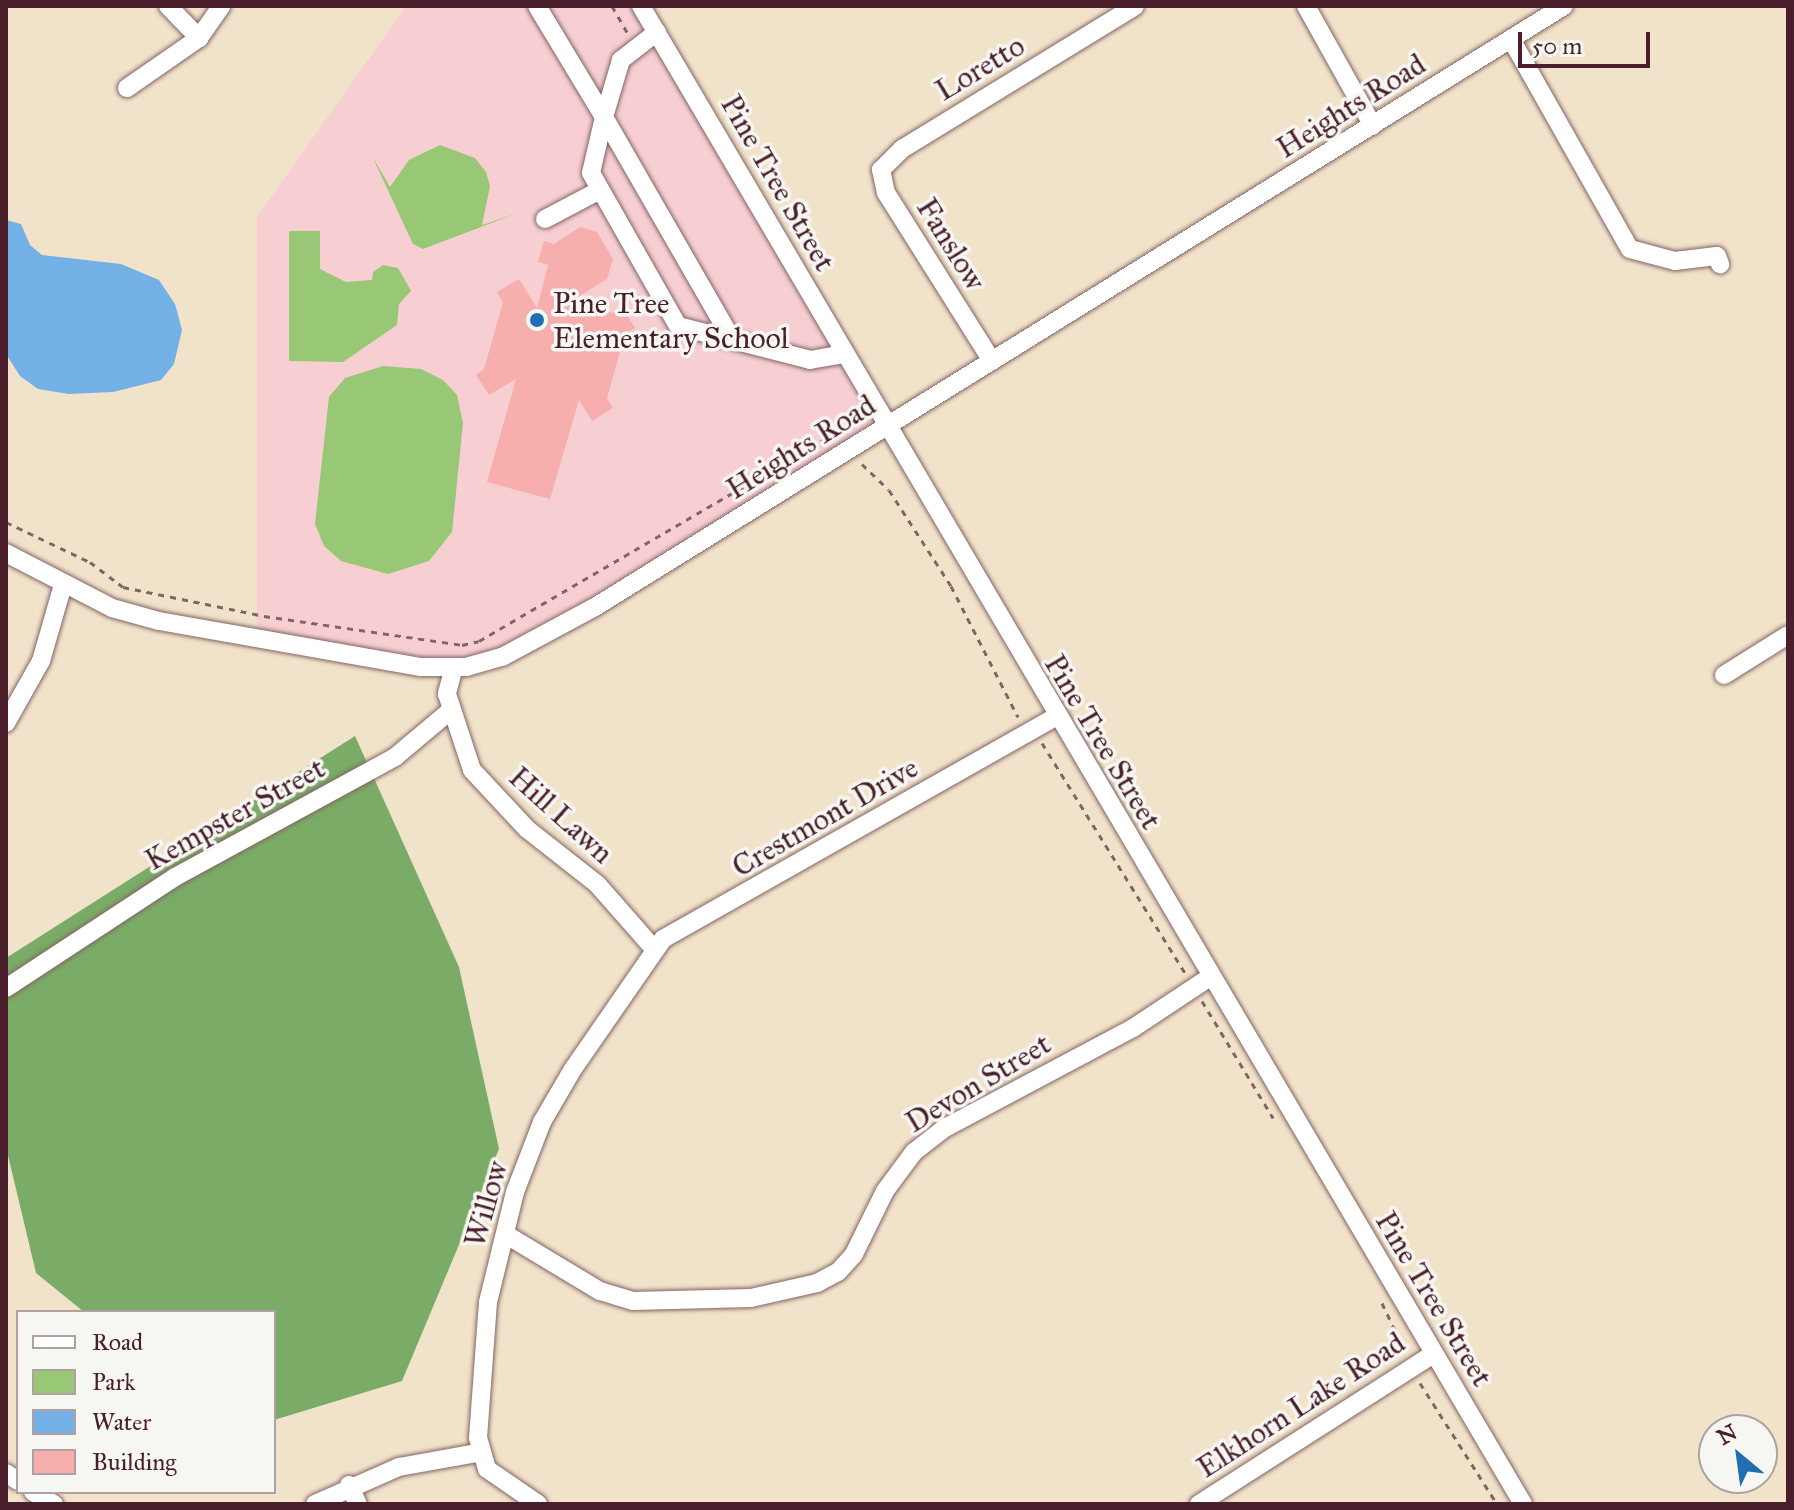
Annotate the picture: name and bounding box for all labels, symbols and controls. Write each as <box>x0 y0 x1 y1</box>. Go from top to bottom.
scale bar <box>1522 16 1654 66</box>
street label: Loretto <box>929 27 1031 109</box>
text: 50 m <box>1532 31 1582 61</box>
street label: Heights Road <box>1270 46 1432 166</box>
street label: Pine Tree Street <box>713 88 843 278</box>
street label: Fanslow <box>909 191 993 297</box>
place label: Pine Tree Elementary School <box>553 285 789 356</box>
marker: Pine Tree Elementary School <box>528 311 546 329</box>
street label: Heights Road <box>720 387 882 507</box>
street label: Pine Tree Street <box>1037 648 1169 836</box>
street label: Crestmont Drive <box>726 749 924 885</box>
street label: Kempster Street <box>139 750 331 878</box>
street label: Hill Lawn <box>502 759 620 871</box>
street label: Devon Street <box>899 1026 1057 1140</box>
street label: Willow <box>457 1157 515 1251</box>
street label: Pine Tree Street <box>1368 1205 1500 1393</box>
legend <box>16 1310 276 1494</box>
street label: Elkhorn Lake Road <box>1190 1324 1412 1486</box>
text: Road <box>92 1327 143 1357</box>
text: Park <box>92 1367 135 1397</box>
text: Water <box>92 1407 151 1437</box>
north arrow <box>1698 1414 1778 1494</box>
text: N <box>1712 1418 1742 1451</box>
text: Building <box>92 1447 177 1477</box>

